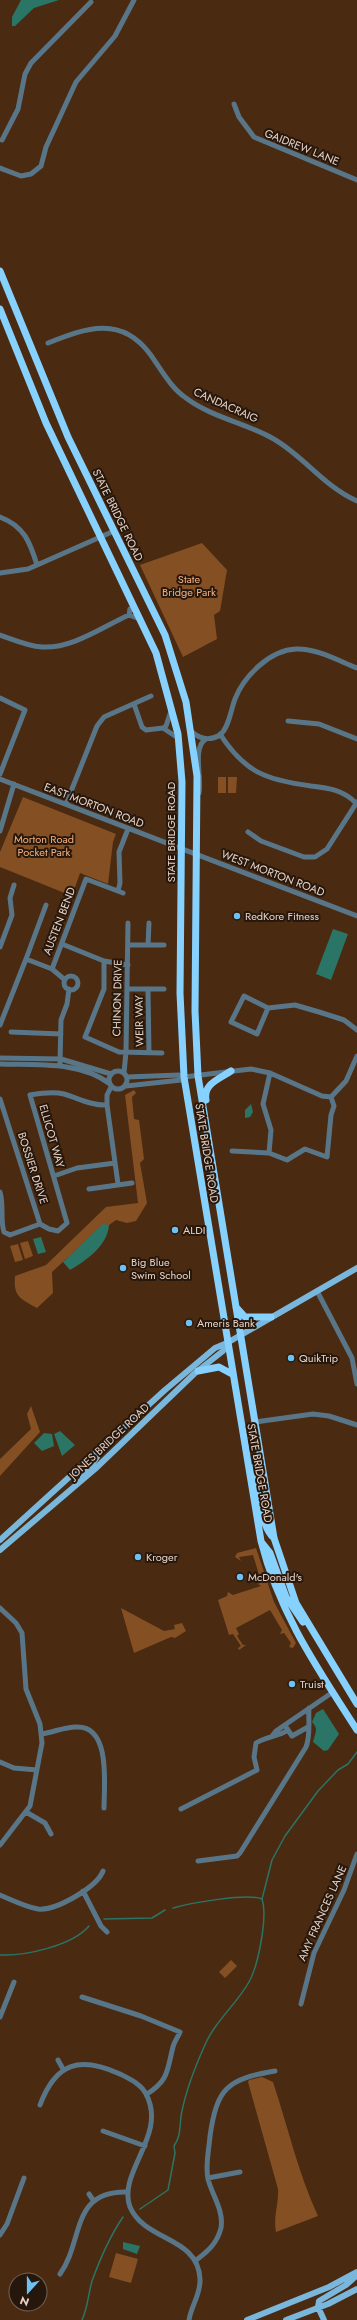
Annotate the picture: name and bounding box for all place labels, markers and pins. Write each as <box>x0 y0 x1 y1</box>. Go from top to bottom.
place label: RedKore Fitness <box>245 908 319 924</box>
marker: RedKore Fitness <box>232 911 242 921</box>
place label: ALDI <box>183 1222 205 1238</box>
marker: ALDI <box>170 1225 180 1235</box>
place label: Big Blue Swim School <box>131 1254 191 1283</box>
marker: Big Blue Swim School <box>118 1263 128 1273</box>
place label: Ameris Bank <box>197 1315 255 1331</box>
marker: Ameris Bank <box>184 1318 194 1328</box>
place label: QuikTrip <box>299 1350 338 1366</box>
marker: QuikTrip <box>286 1353 296 1363</box>
place label: Kroger <box>146 1549 178 1565</box>
marker: Kroger <box>133 1552 143 1562</box>
place label: McDonald's <box>248 1569 303 1585</box>
marker: McDonald's <box>235 1572 245 1582</box>
place label: Truist <box>300 1676 324 1692</box>
marker: Truist <box>287 1679 297 1689</box>

